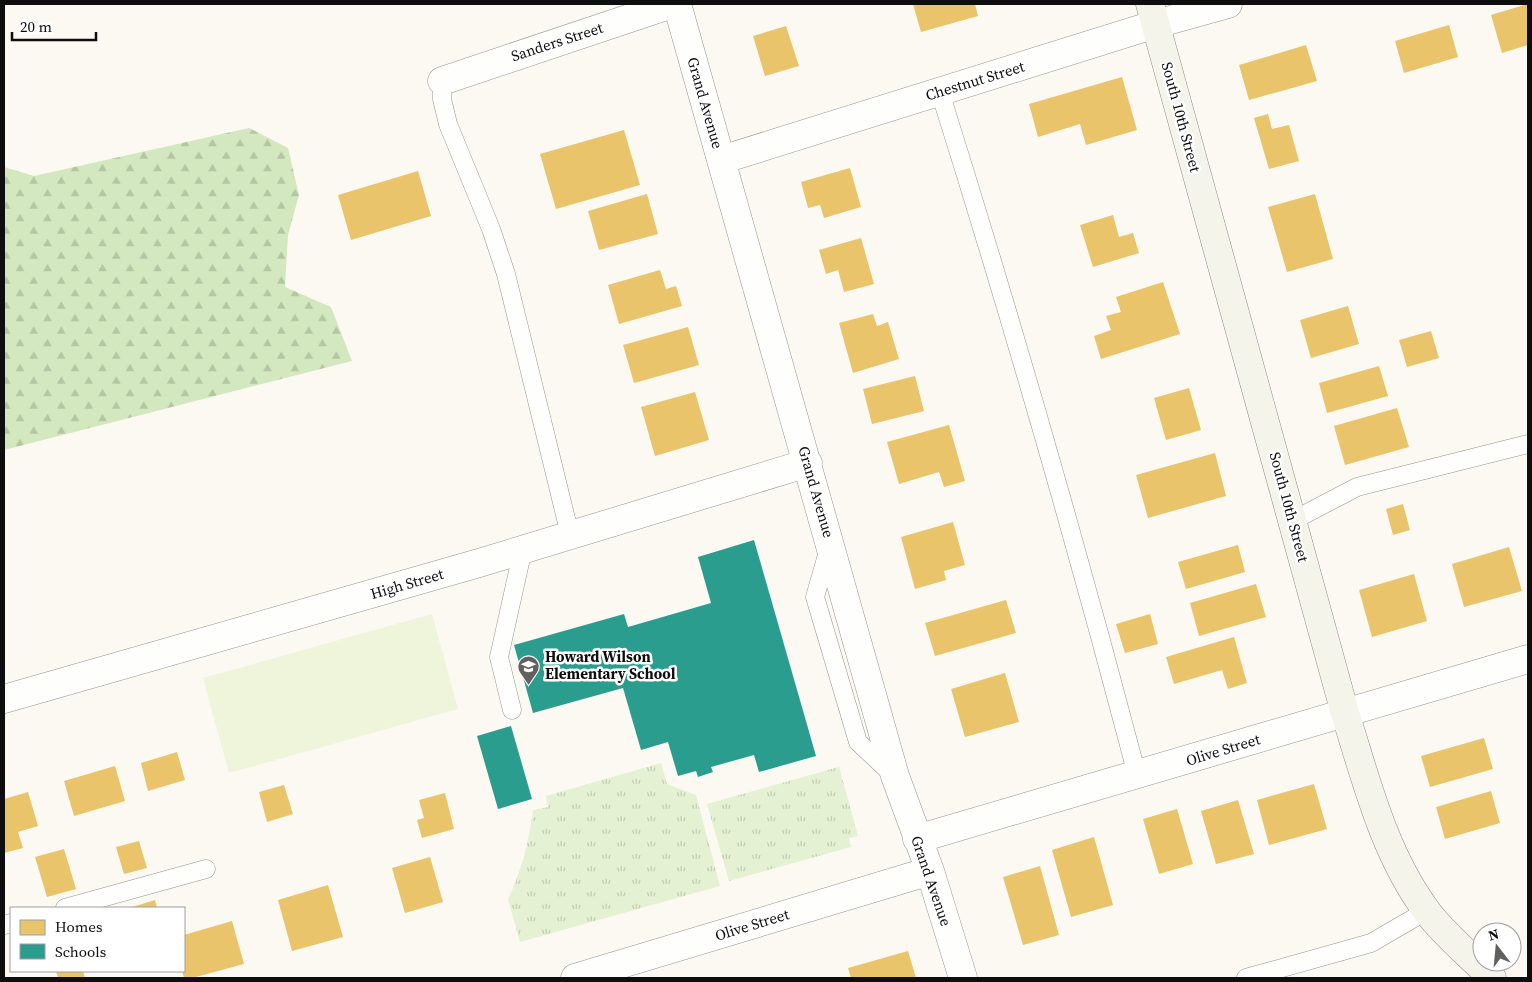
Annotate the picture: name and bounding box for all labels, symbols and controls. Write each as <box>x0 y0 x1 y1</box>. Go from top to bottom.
scale bar <box>12 10 96 42</box>
text: 20 m <box>20 16 52 37</box>
street label: Sanders Street <box>508 17 606 66</box>
street label: Grand Avenue <box>682 55 729 151</box>
street label: Chestnut Street <box>923 55 1027 106</box>
street label: South 10th Street <box>1157 60 1206 174</box>
street label: Grand Avenue <box>793 444 840 540</box>
street label: South 10th Street <box>1265 450 1314 564</box>
street label: High Street <box>368 563 446 604</box>
place label: Howard Wilson Elementary School <box>545 646 676 684</box>
school or university icon: Howard Wilson Elementary School <box>517 654 541 685</box>
street label: Olive Street <box>1183 728 1263 771</box>
street label: Grand Avenue <box>906 833 957 929</box>
street label: Olive Street <box>712 903 792 946</box>
legend <box>10 907 185 972</box>
text: Homes <box>55 916 102 937</box>
north arrow <box>1472 922 1522 972</box>
text: N <box>1486 923 1501 946</box>
text: Schools <box>55 941 106 962</box>

